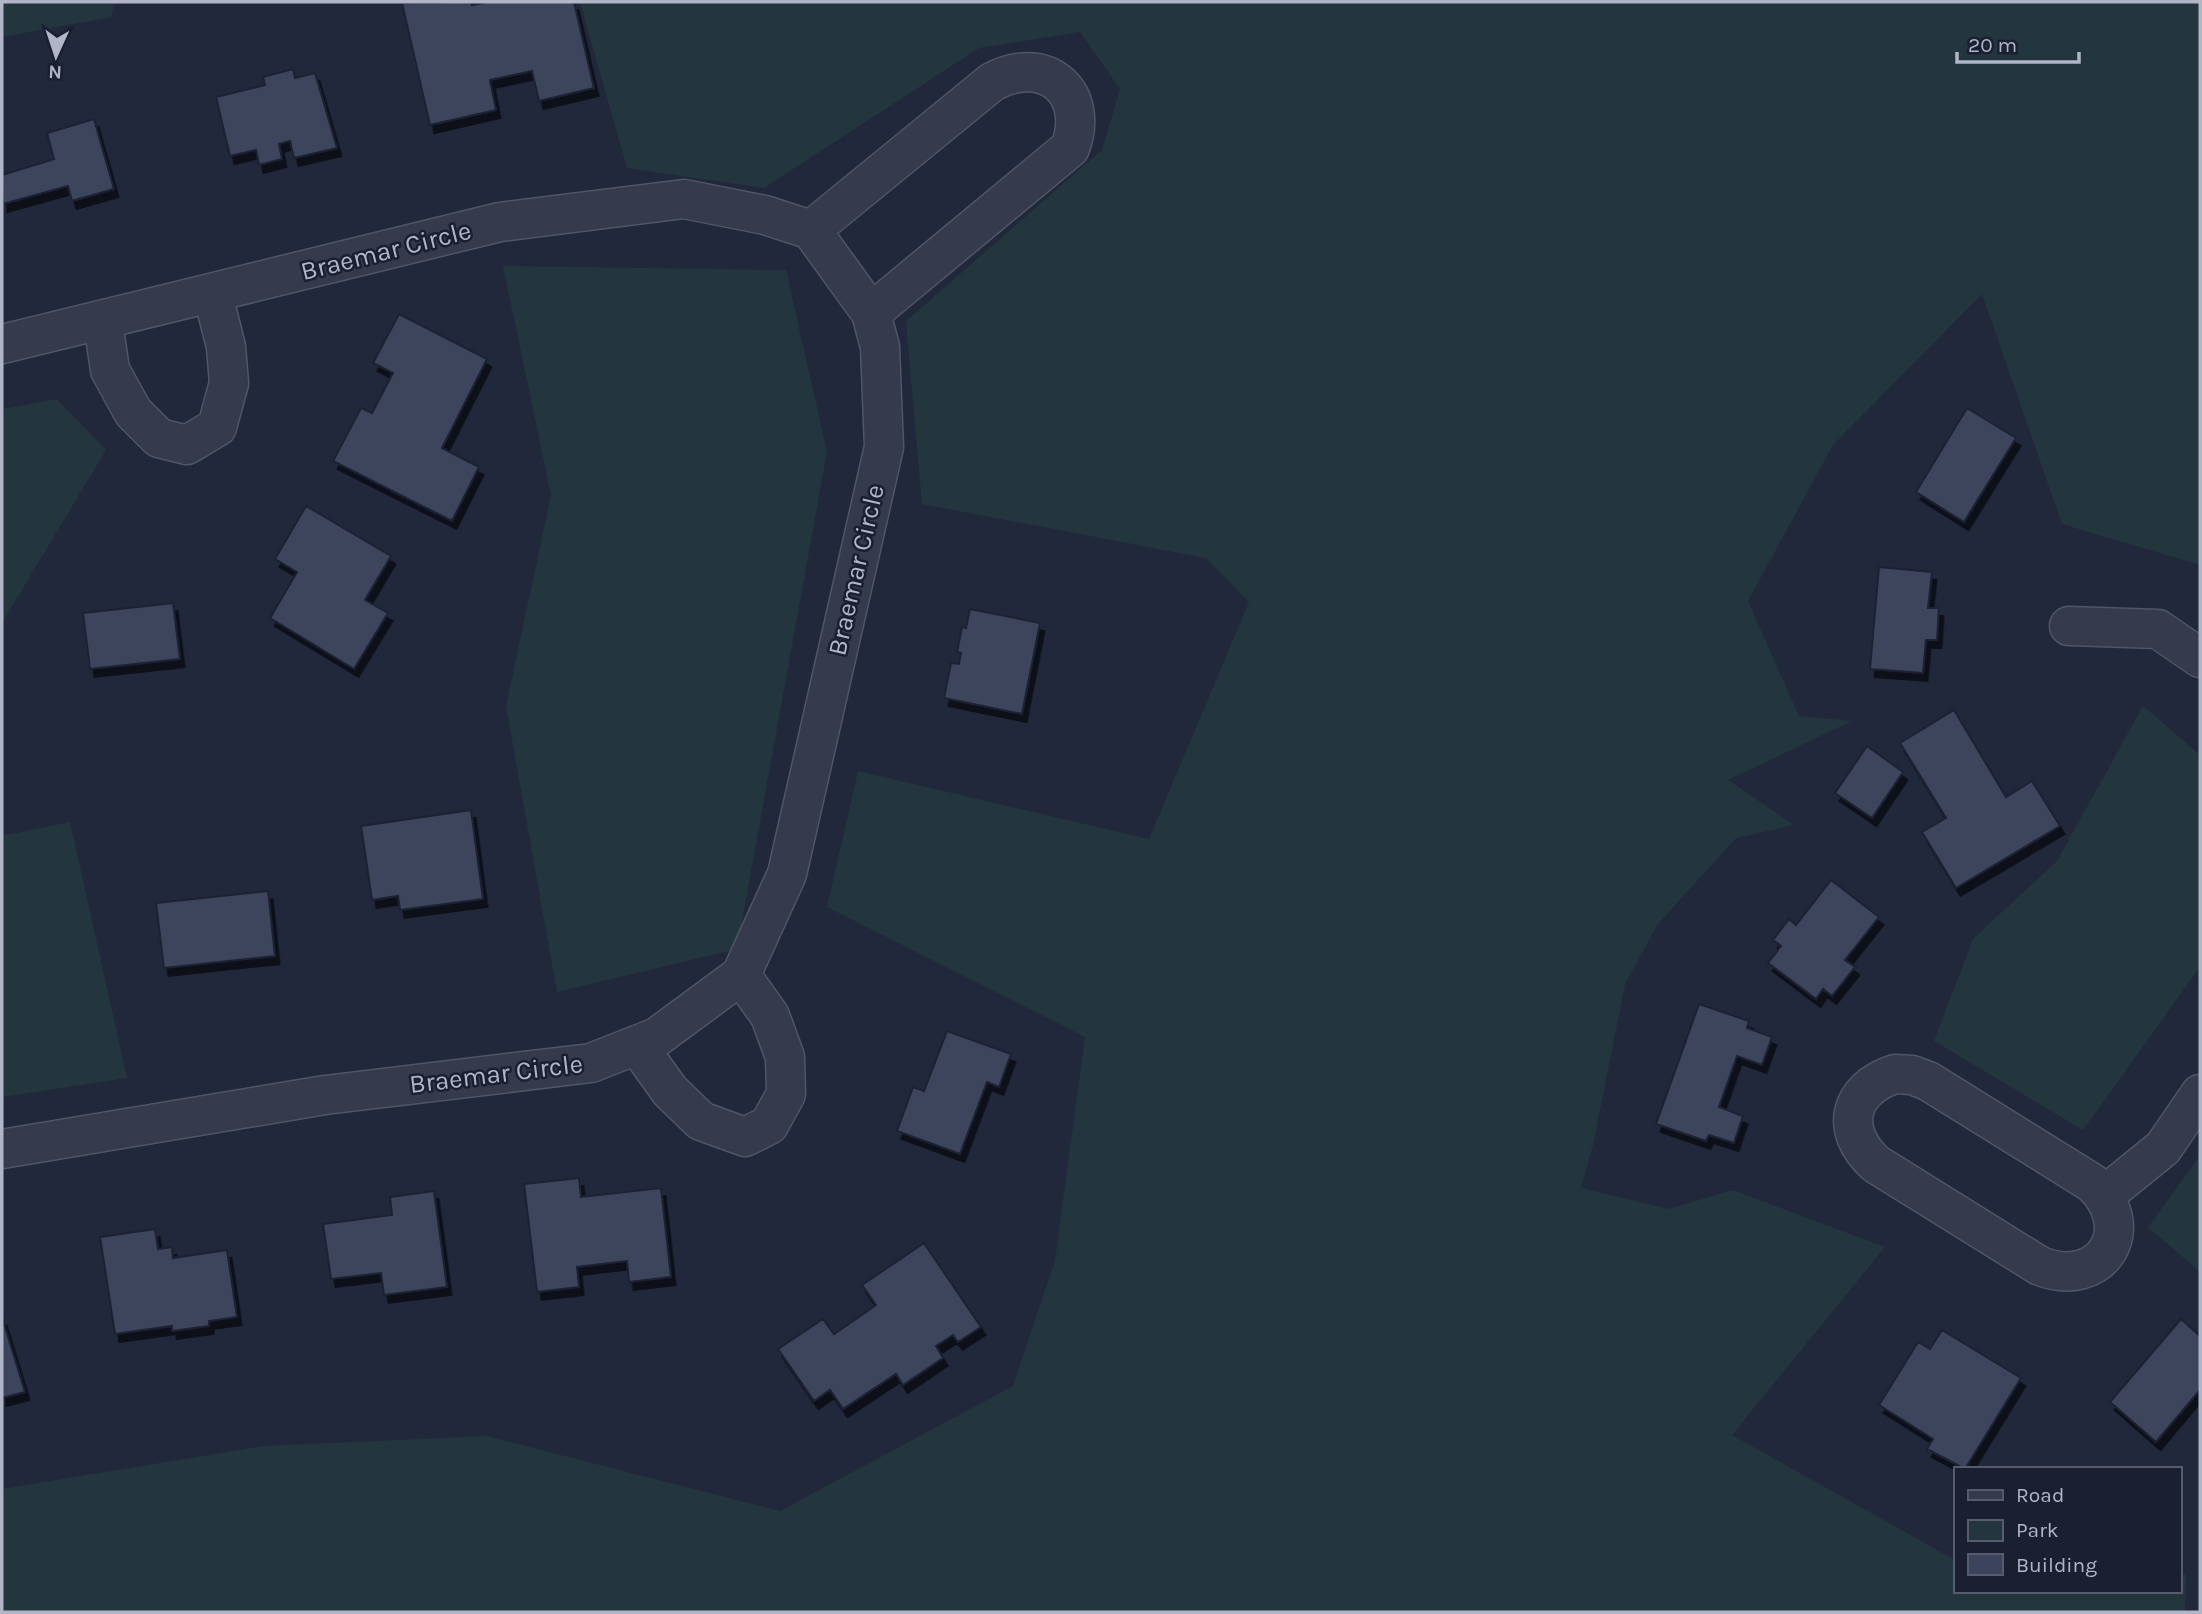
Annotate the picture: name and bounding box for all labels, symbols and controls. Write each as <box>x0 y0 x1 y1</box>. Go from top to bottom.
north arrow <box>21 21 91 91</box>
scale bar <box>1957 21 2080 65</box>
text: 20 m <box>1968 33 2017 57</box>
text: N <box>48 61 63 83</box>
street label: Braemar Circle <box>298 215 474 287</box>
street label: Braemar Circle <box>821 481 891 659</box>
street label: Braemar Circle <box>407 1048 585 1100</box>
legend <box>1954 1467 2181 1593</box>
text: Road <box>2016 1483 2064 1507</box>
text: Park <box>2016 1518 2059 1542</box>
text: Building <box>2016 1553 2097 1577</box>

